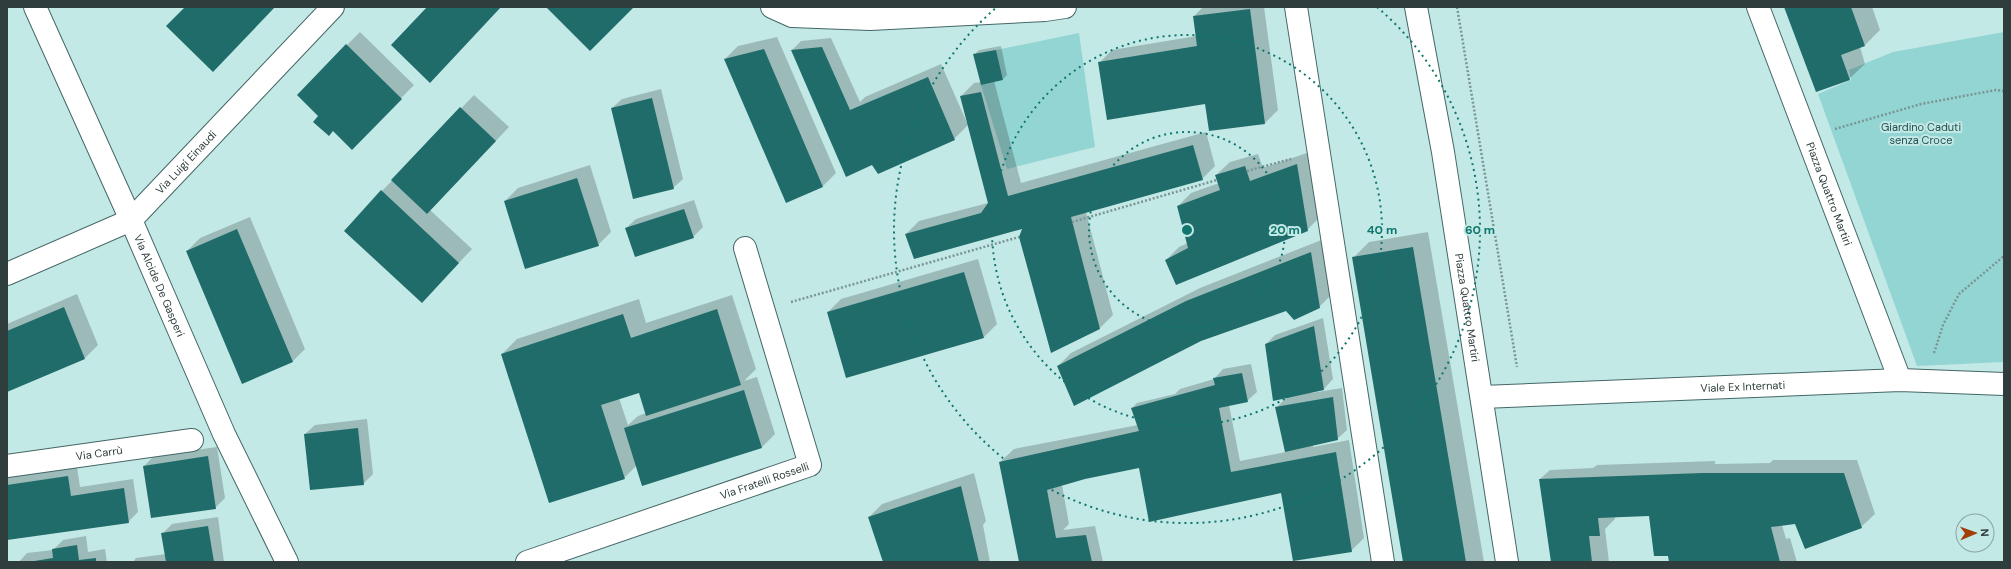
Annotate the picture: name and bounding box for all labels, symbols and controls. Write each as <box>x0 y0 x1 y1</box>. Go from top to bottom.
park label: Giardino Caduti senza Croce <box>1881 120 1961 147</box>
street label: Via Luigi Einaudi <box>152 127 219 197</box>
street label: Piazza Quattro Martiri <box>1803 140 1855 248</box>
text: 20 m <box>1270 222 1300 238</box>
text: 40 m <box>1367 222 1397 238</box>
text: 60 m <box>1465 222 1495 238</box>
centre of rings <box>1180 223 1194 237</box>
street label: Via Alcide De Gasperi <box>131 232 188 339</box>
street label: Piazza Quattro Martiri <box>1452 252 1483 363</box>
street label: Viale Ex Internati <box>1700 378 1785 395</box>
street label: Via Carrù <box>75 443 123 463</box>
street label: Via Fratelli Rosselli <box>718 459 811 502</box>
north arrow <box>1955 513 1995 553</box>
text: N <box>1978 528 1992 537</box>

